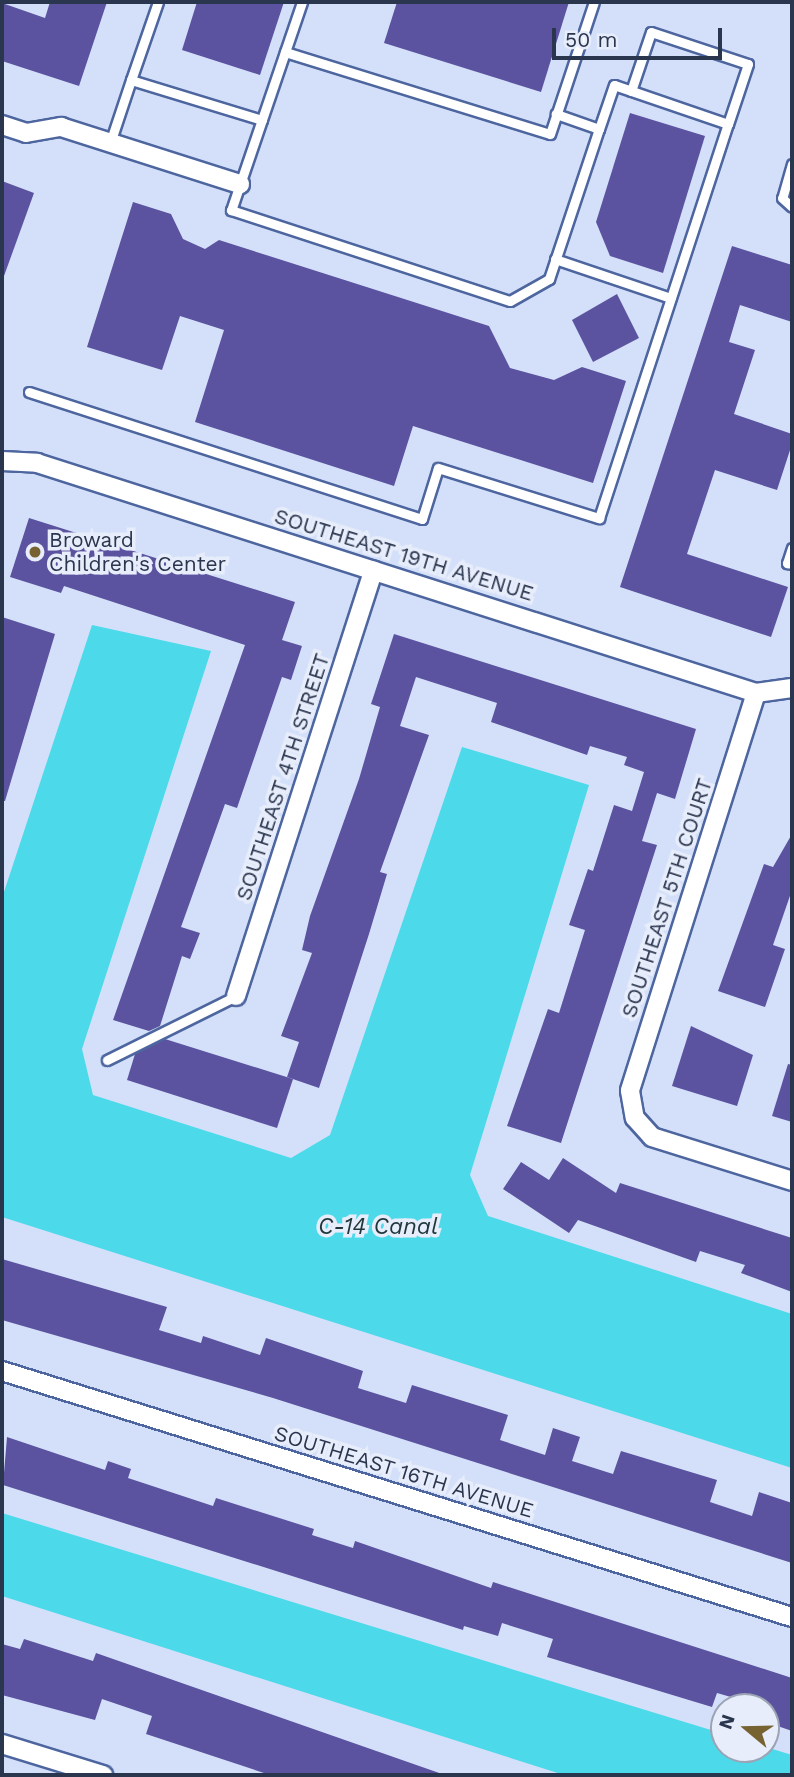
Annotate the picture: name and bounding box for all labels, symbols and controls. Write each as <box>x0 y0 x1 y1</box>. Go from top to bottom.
scale bar <box>556 14 726 58</box>
text: 50 m <box>565 27 617 52</box>
street label: SOUTHEAST 19TH AVENUE <box>271 503 537 607</box>
place label: Broward Children's Center <box>49 527 226 577</box>
marker: Broward Children's Center <box>27 544 43 560</box>
street label: SOUTHEAST 4TH STREET <box>231 650 335 904</box>
street label: SOUTHEAST 5TH COURT <box>616 775 718 1021</box>
water label: C-14 Canal <box>318 1213 438 1241</box>
street label: SOUTHEAST 16TH AVENUE <box>271 1420 537 1524</box>
north arrow <box>710 1693 780 1763</box>
text: N <box>713 1711 740 1732</box>

